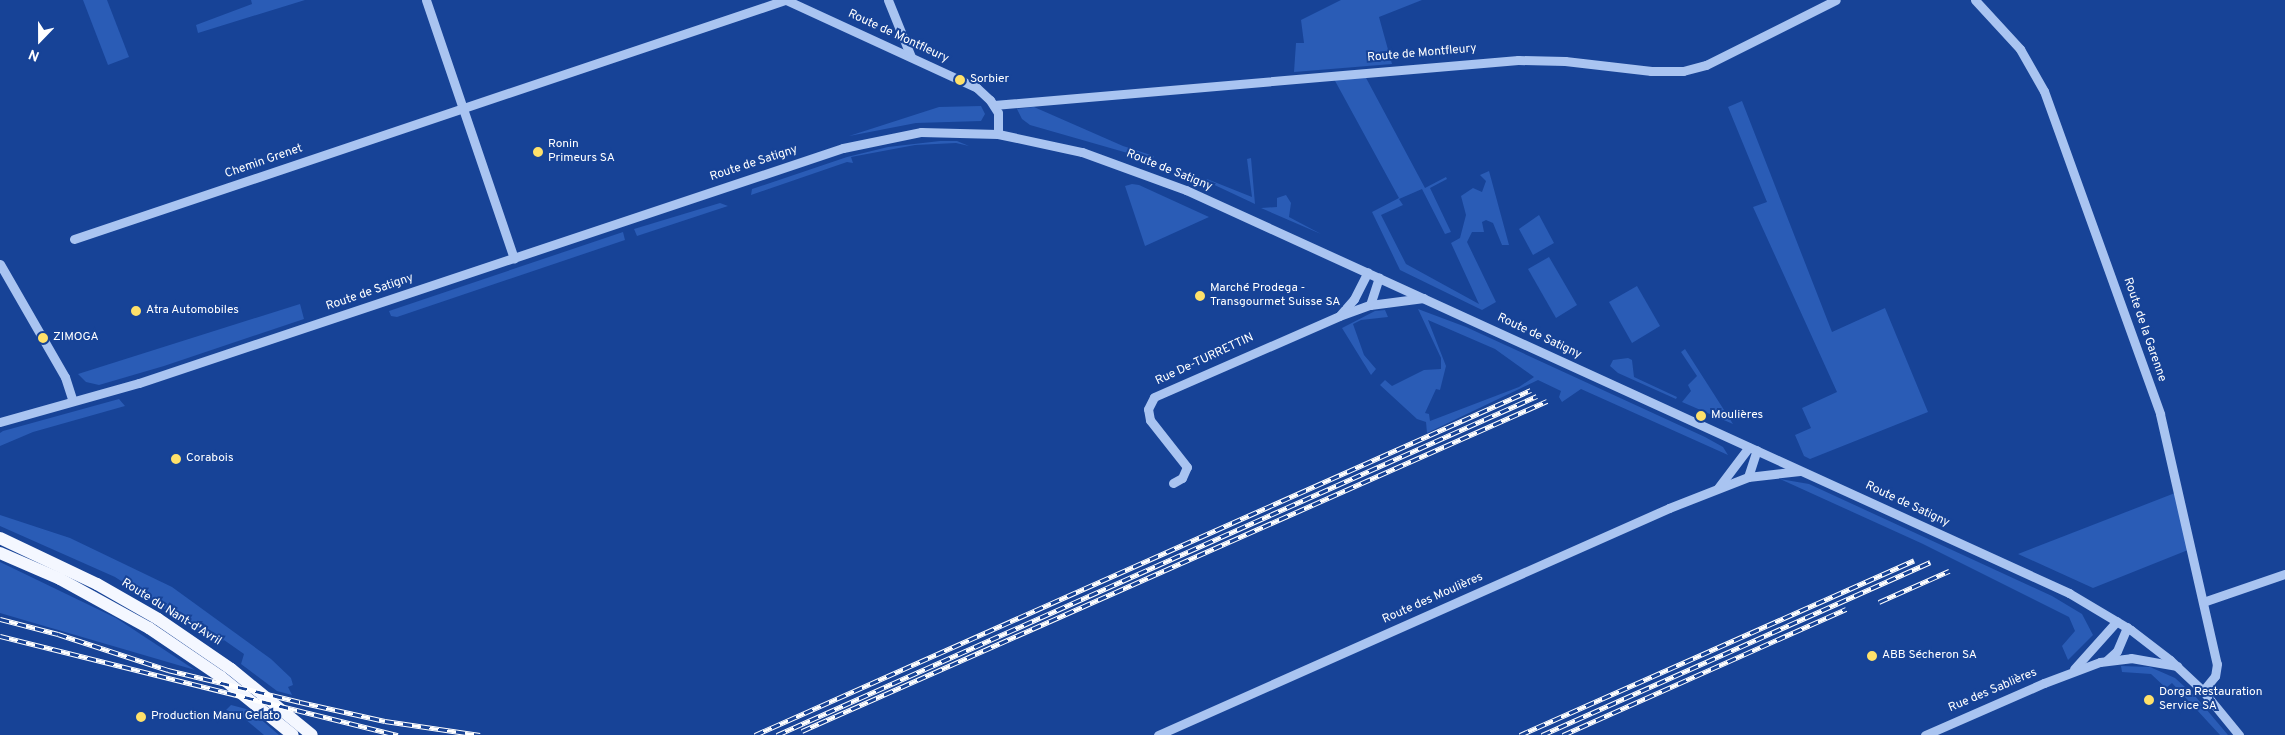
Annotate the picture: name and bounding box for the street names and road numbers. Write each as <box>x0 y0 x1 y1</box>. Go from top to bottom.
street label: Route de Montfleury <box>845 7 951 67</box>
street label: Route de Montfleury <box>1367 42 1477 66</box>
street label: Chemin Grenet <box>223 142 305 182</box>
street label: Route de Satigny <box>708 143 800 185</box>
street label: Route de Satigny <box>1124 147 1214 195</box>
street label: Route de Satigny <box>324 271 416 315</box>
street label: Route de la Garenne <box>2119 276 2169 384</box>
street label: Route de Satigny <box>1495 311 1583 363</box>
street label: Rue De-TURRETTIN <box>1154 331 1256 389</box>
street label: Route de Satigny <box>1863 479 1951 531</box>
street label: Route des Moulières <box>1381 570 1485 628</box>
street label: Route du Nant-d'Avril <box>118 576 224 650</box>
street label: Rue des Sablières <box>1947 666 2039 716</box>

